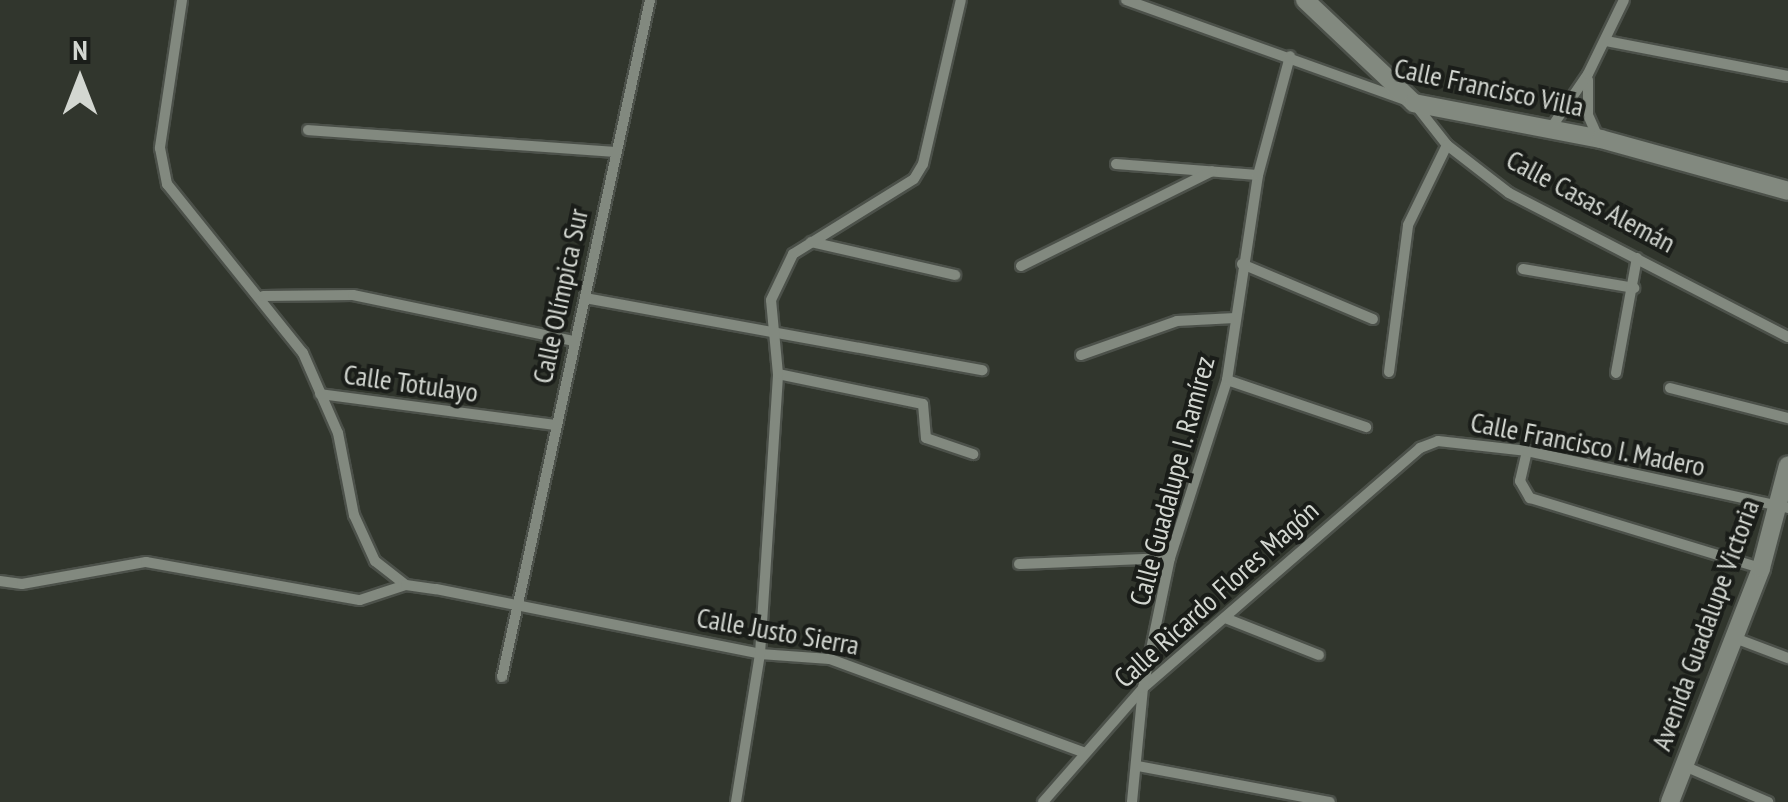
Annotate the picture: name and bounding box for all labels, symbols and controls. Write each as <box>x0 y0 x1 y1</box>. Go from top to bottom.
north arrow <box>30 30 130 130</box>
text: N <box>72 31 88 68</box>
street label: Calle Francisco Villa <box>1391 50 1587 124</box>
street label: Calle Casas Alemán <box>1501 142 1681 260</box>
street label: Calle Olímpica Sur <box>525 206 595 386</box>
street label: Calle Guadalupe I. Ramírez <box>1122 352 1222 610</box>
street label: Calle Totulayo <box>341 357 481 409</box>
street label: Calle Francisco I. Madero <box>1467 405 1709 483</box>
street label: Calle Ricardo Flores Magón <box>1107 494 1325 694</box>
street label: Avenida Guadalupe Victoria <box>1644 495 1766 755</box>
street label: Calle Justo Sierra <box>694 600 862 662</box>

